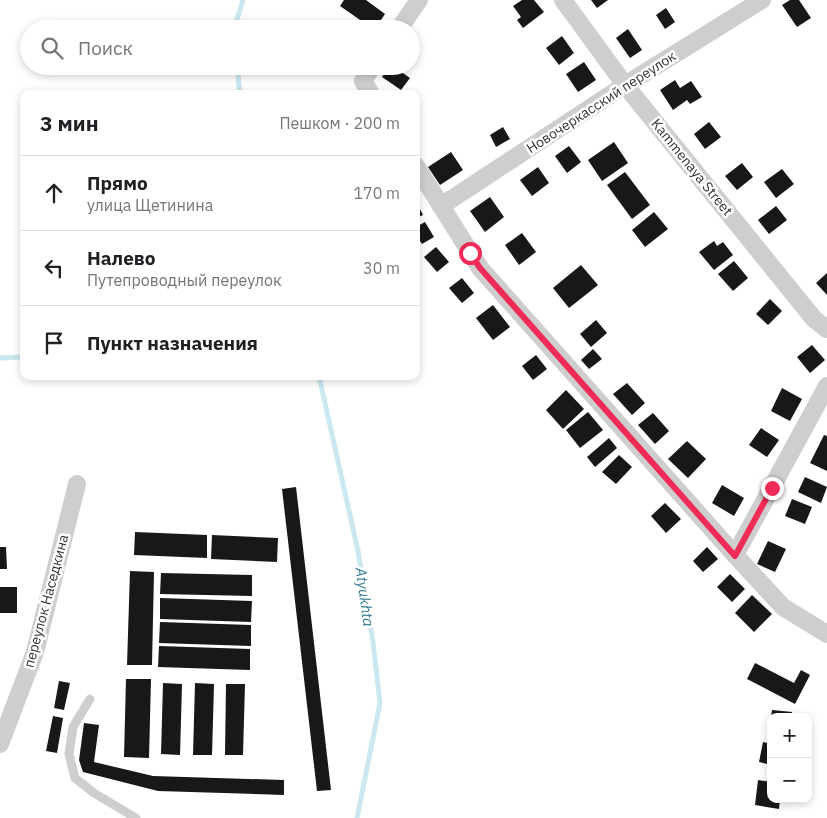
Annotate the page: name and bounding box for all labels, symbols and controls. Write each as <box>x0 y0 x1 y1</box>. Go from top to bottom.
search box <box>20 20 420 75</box>
icon: search <box>38 34 66 62</box>
text: Поиск <box>78 36 133 60</box>
street label: Новочеркасский переулок <box>523 47 679 157</box>
text: 3 мин <box>40 109 99 137</box>
text: Пешком · 200 m <box>279 113 400 133</box>
street label: Kammenaya Street <box>647 115 737 219</box>
text: Прямо <box>87 171 148 195</box>
icon: ahead <box>40 179 68 207</box>
text: 170 m <box>353 183 400 203</box>
text: улица Щетинина <box>87 195 213 215</box>
route start <box>459 242 482 265</box>
text: Налево <box>87 246 156 270</box>
icon: left <box>40 254 68 282</box>
text: 30 m <box>363 258 400 278</box>
text: Путепроводный переулок <box>87 270 282 290</box>
icon: arrive <box>40 329 68 357</box>
text: Пункт назначения <box>87 331 258 355</box>
route end <box>761 477 784 500</box>
street label: переулок Наседкина <box>20 532 73 669</box>
water label: Atyukhta <box>351 565 379 628</box>
map controls <box>767 713 812 803</box>
button: + <box>767 713 812 758</box>
button: − <box>767 758 812 803</box>

